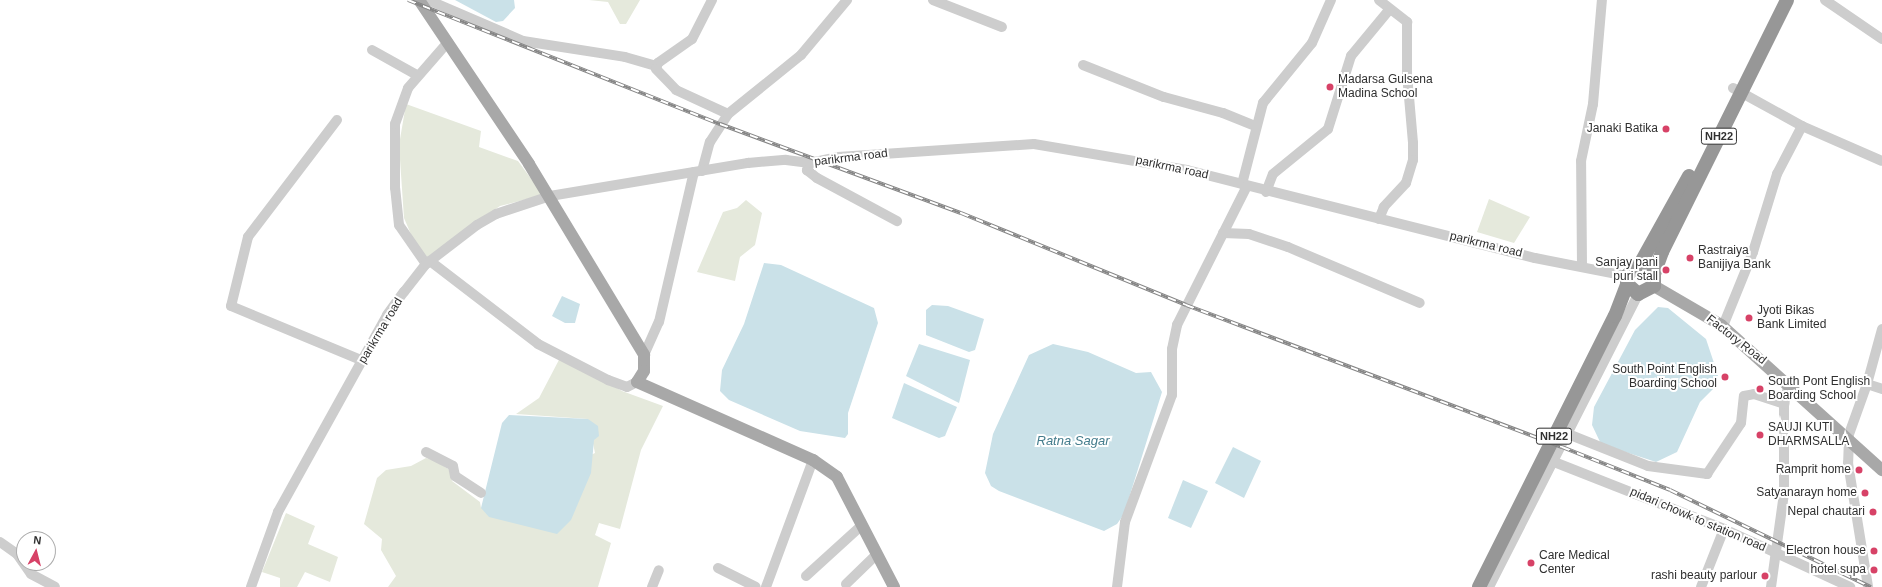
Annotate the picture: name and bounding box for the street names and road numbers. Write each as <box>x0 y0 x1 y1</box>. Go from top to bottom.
road number: NH22 <box>1700 127 1738 145</box>
street label: parikrma road <box>813 146 889 170</box>
street label: parikrma road <box>1134 153 1210 183</box>
street label: parikrma road <box>1448 229 1524 261</box>
street label: parikrma road <box>356 296 406 366</box>
street label: Factory Road <box>1703 312 1769 368</box>
road number: NH22 <box>1535 427 1573 445</box>
street label: pidari chowk to station road <box>1628 485 1768 555</box>

